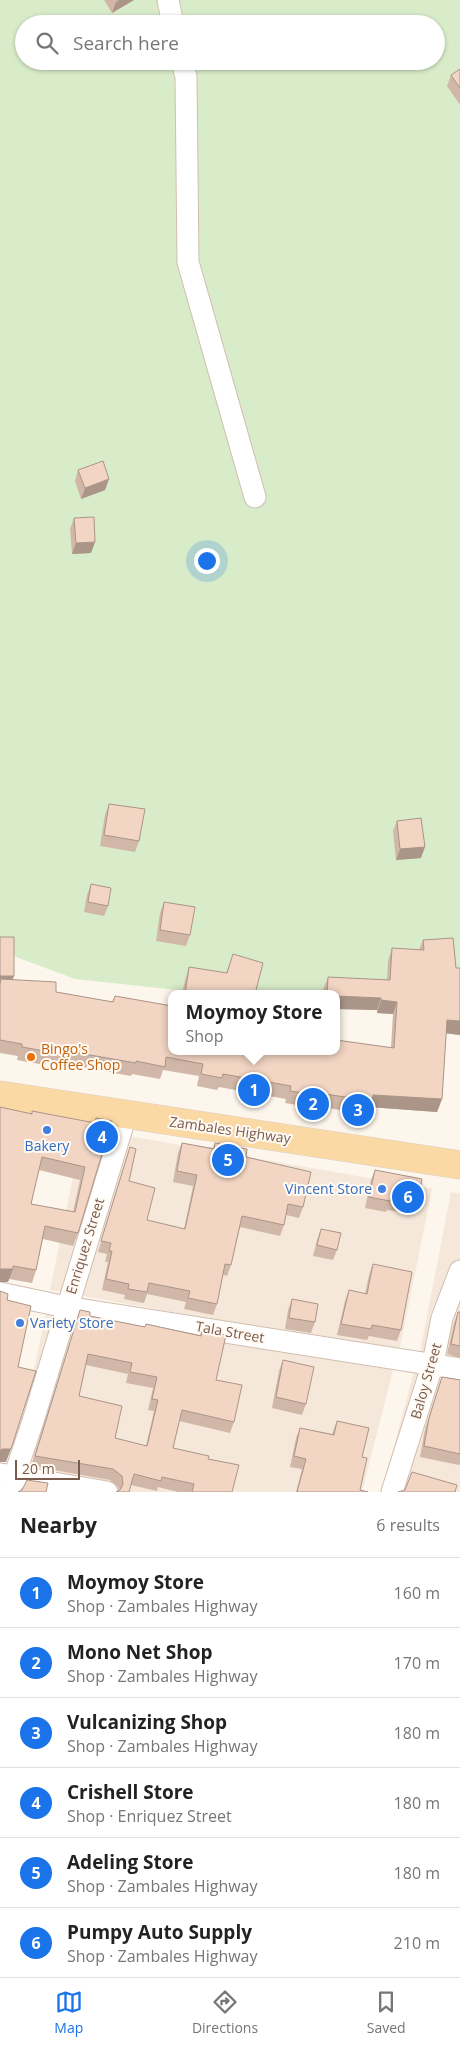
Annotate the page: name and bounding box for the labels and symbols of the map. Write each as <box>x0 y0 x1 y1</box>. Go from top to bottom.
your location <box>194 548 220 574</box>
place label: Bingo's Coffee Shop <box>41 1039 120 1074</box>
marker: Bingo's Coffee Shop <box>25 1051 37 1063</box>
pin: 1 <box>238 1071 270 1109</box>
pin: 2 <box>297 1085 329 1123</box>
pin: 3 <box>342 1091 374 1129</box>
street label: Zambales Highway <box>168 1112 293 1148</box>
pin: 4 <box>86 1118 118 1156</box>
marker: Bakery <box>41 1124 53 1136</box>
place label: Bakery <box>25 1136 70 1155</box>
pin: 5 <box>212 1141 244 1179</box>
pin: 6 <box>392 1178 424 1216</box>
place label: Vincent Store <box>285 1179 372 1198</box>
marker: Vincent Store <box>376 1183 388 1195</box>
street label: Enriquez Street <box>61 1195 108 1296</box>
place label: Variety Store <box>30 1313 114 1332</box>
street label: Tala Street <box>194 1316 266 1347</box>
marker: Variety Store <box>14 1317 26 1329</box>
street label: Baloy Street <box>406 1340 445 1421</box>
scale bar <box>15 1457 80 1480</box>

